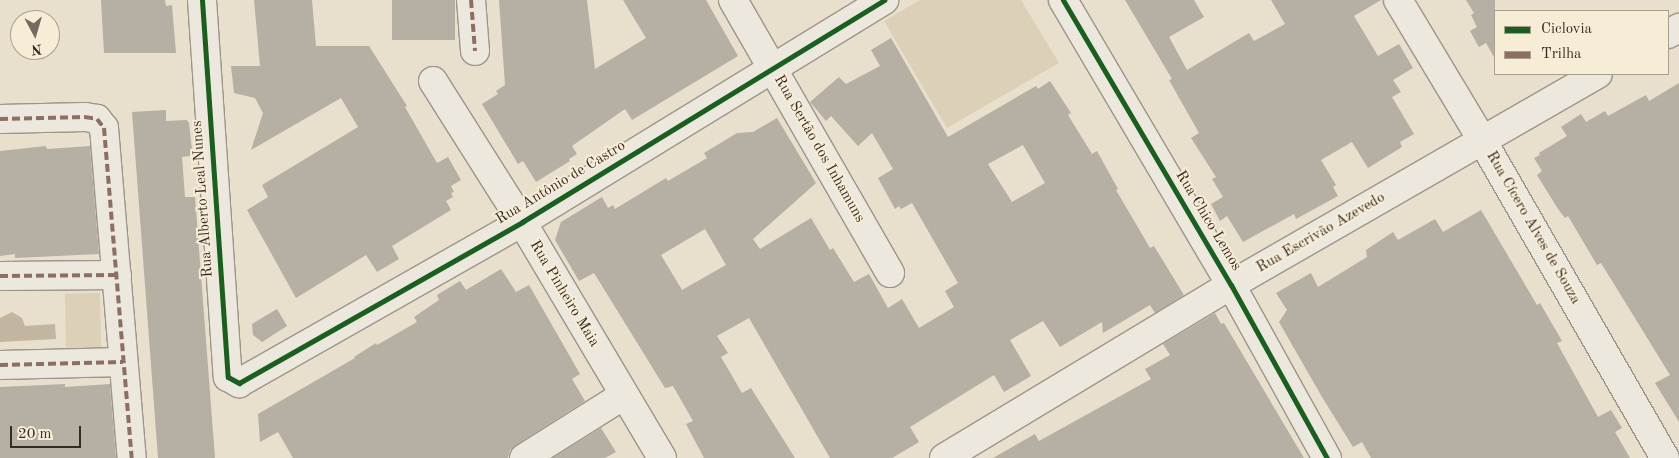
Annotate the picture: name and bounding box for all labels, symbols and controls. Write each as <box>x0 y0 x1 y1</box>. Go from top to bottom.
north arrow <box>10 10 60 60</box>
legend <box>1494 10 1669 75</box>
text: Ciclovia <box>1541 22 1592 37</box>
text: N <box>30 41 43 56</box>
text: Trilha <box>1541 47 1582 62</box>
street label: Rua Sertão dos Inhamuns <box>769 72 869 226</box>
street label: Rua Alberto Leal Nunes <box>189 120 217 278</box>
street label: Rua Antônio de Castro <box>493 137 629 229</box>
street label: Rua Cícero Alves de Souza <box>1482 148 1584 308</box>
street label: Rua Chico Lemos <box>1171 168 1245 274</box>
street label: Rua Escrivão Azevedo <box>1254 189 1388 277</box>
street label: Rua Pinheiro Maia <box>525 237 603 351</box>
scale bar <box>12 416 84 448</box>
text: 20 m <box>18 427 52 442</box>

